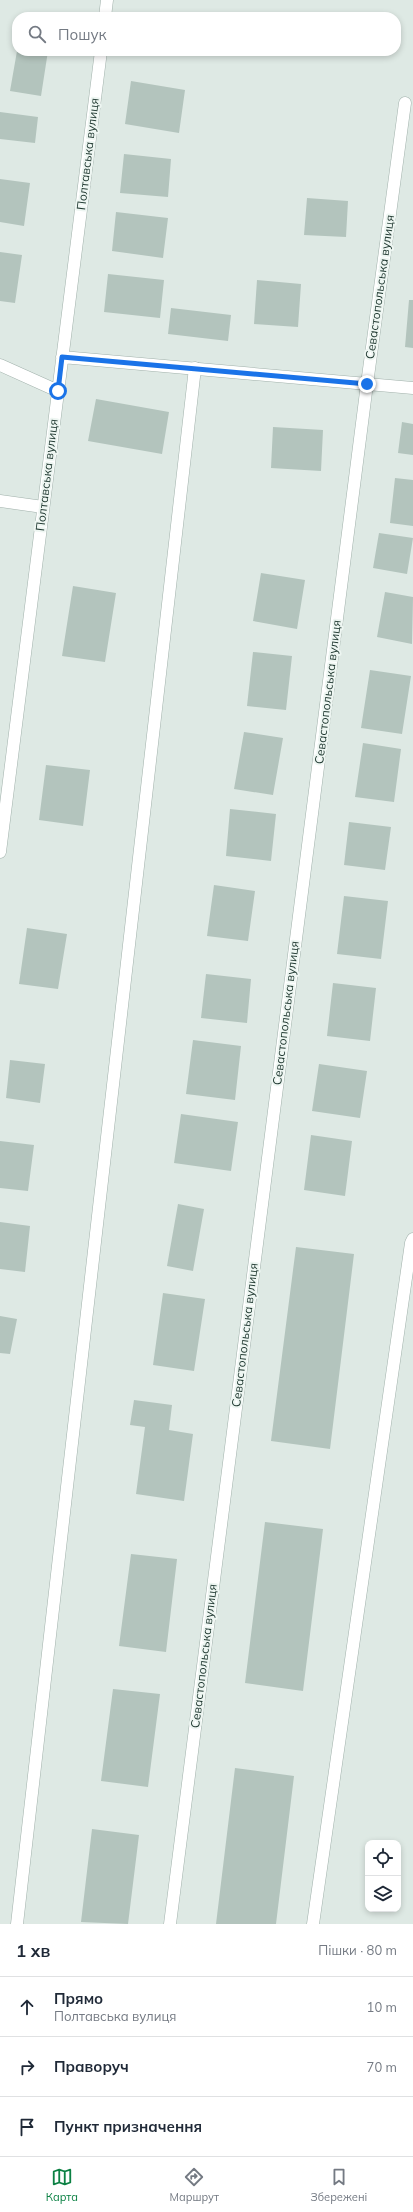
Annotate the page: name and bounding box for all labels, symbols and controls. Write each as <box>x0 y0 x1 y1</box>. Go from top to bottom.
search box <box>12 12 401 56</box>
icon: search <box>26 23 48 45</box>
text: Пошук <box>58 25 107 44</box>
street label: Полтавська вулиця <box>73 97 102 211</box>
street label: Севастопольська вулиця <box>362 214 397 360</box>
route end <box>358 375 376 393</box>
route start <box>49 382 67 400</box>
street label: Полтавська вулиця <box>32 418 61 532</box>
street label: Севастопольська вулиця <box>311 619 344 765</box>
street label: Севастопольська вулиця <box>269 940 302 1086</box>
street label: Севастопольська вулиця <box>228 1262 261 1408</box>
street label: Севастопольська вулиця <box>187 1583 220 1729</box>
map controls <box>365 1840 401 1912</box>
button: locate <box>365 1840 401 1876</box>
button: layers <box>365 1876 401 1912</box>
text: 1 хв <box>16 1940 50 1961</box>
text: Пішки · 80 m <box>318 1942 397 1958</box>
text: Прямо <box>54 1989 103 2008</box>
icon: ahead <box>16 1996 38 2018</box>
text: 10 m <box>367 1999 397 2015</box>
text: Полтавська вулиця <box>54 2008 176 2024</box>
icon: right <box>16 2056 38 2078</box>
text: Праворуч <box>54 2057 129 2076</box>
text: 70 m <box>367 2059 397 2075</box>
icon: arrive <box>16 2116 38 2138</box>
text: Пункт призначення <box>54 2117 202 2136</box>
tab: Карта <box>46 2166 78 2204</box>
tab: Маршрут <box>170 2166 219 2204</box>
tab: Збережені <box>310 2166 367 2204</box>

